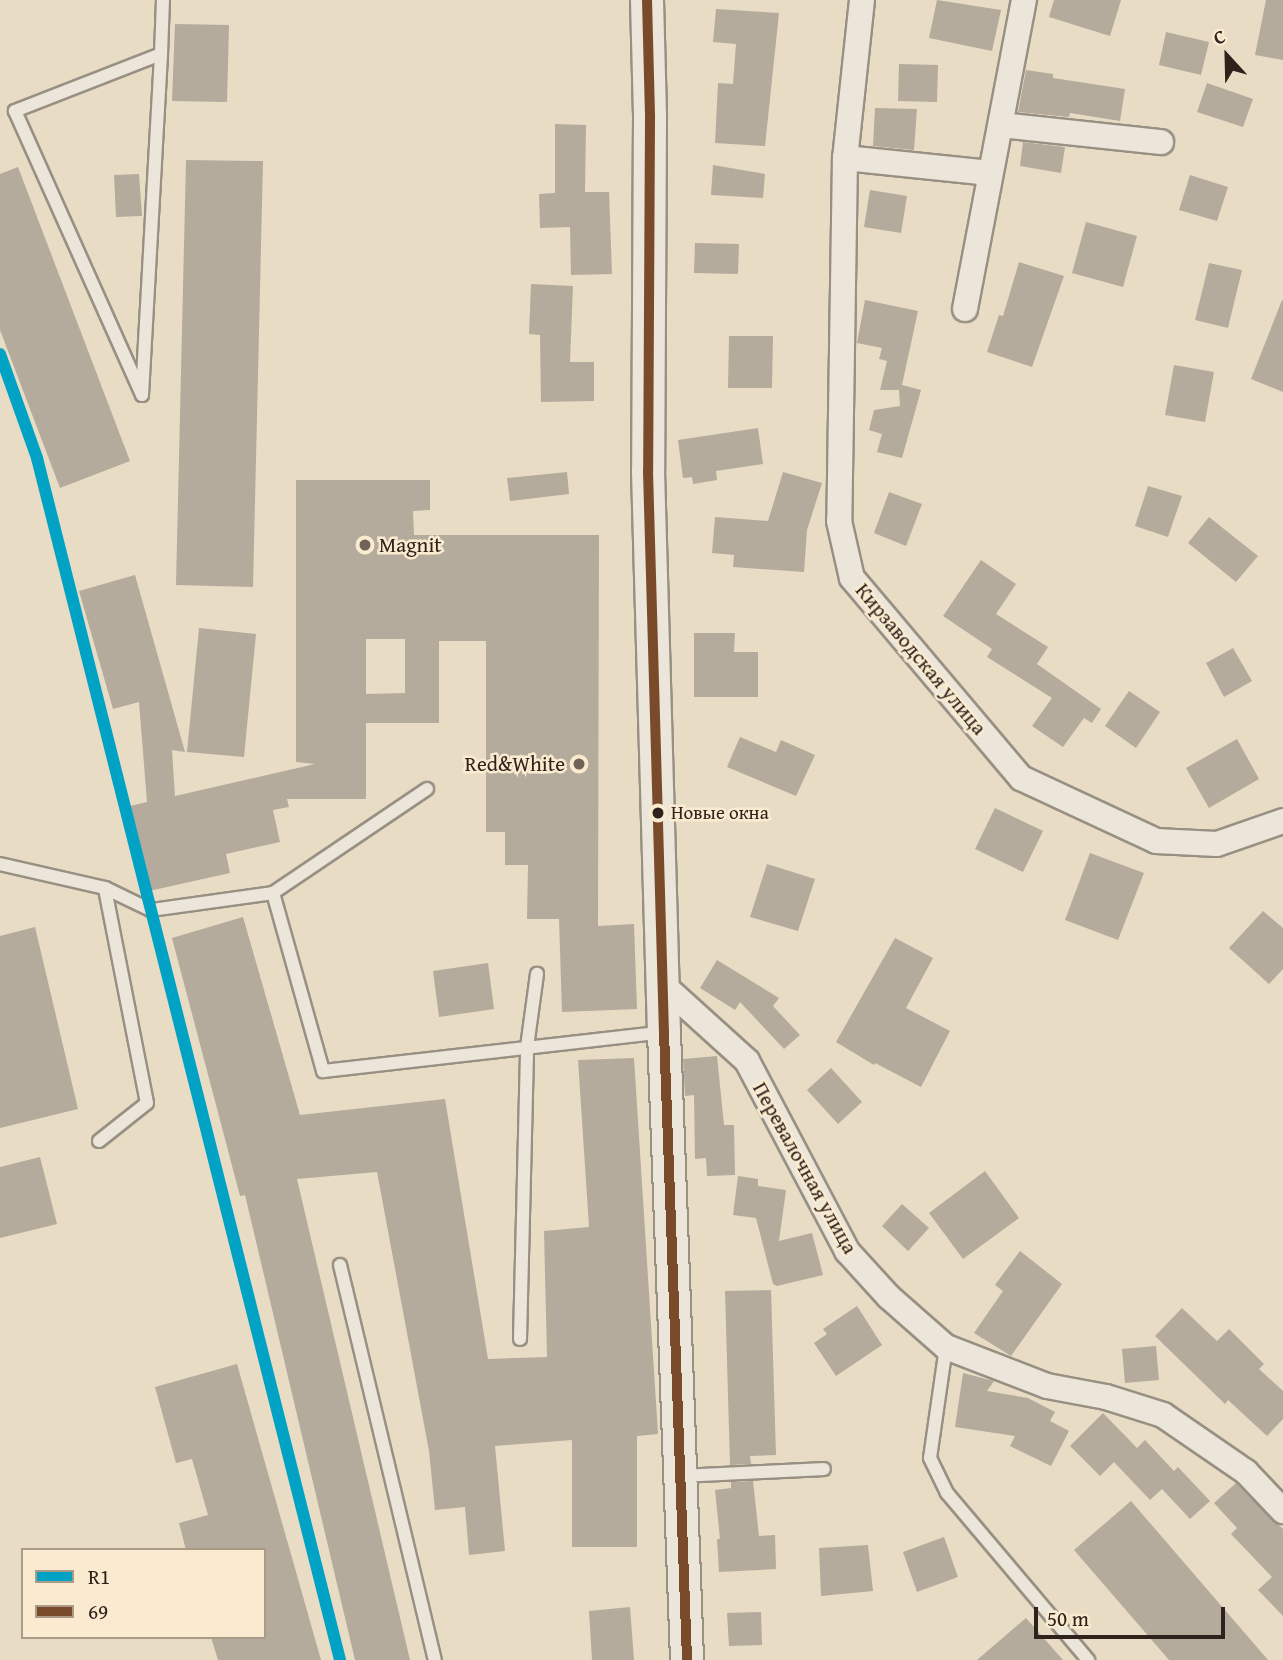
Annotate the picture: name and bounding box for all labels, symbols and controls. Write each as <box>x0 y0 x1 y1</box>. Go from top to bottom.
north arrow <box>1192 21 1262 91</box>
text: С <box>1209 22 1229 52</box>
place label: Magnit <box>379 532 442 558</box>
marker: Magnit <box>357 537 373 553</box>
street label: Кирзаводская улица <box>850 578 992 740</box>
place label: Red&White <box>465 751 565 777</box>
marker: Red&White <box>571 756 587 772</box>
place label: Новые окна <box>671 802 769 824</box>
marker: Новые окна <box>651 806 665 820</box>
street label: Перевалочная улица <box>747 1078 863 1258</box>
legend <box>21 1548 266 1639</box>
text: R1 <box>88 1561 110 1592</box>
scale bar <box>1038 1594 1229 1638</box>
text: 69 <box>88 1596 108 1627</box>
text: 50 m <box>1047 1603 1089 1634</box>

